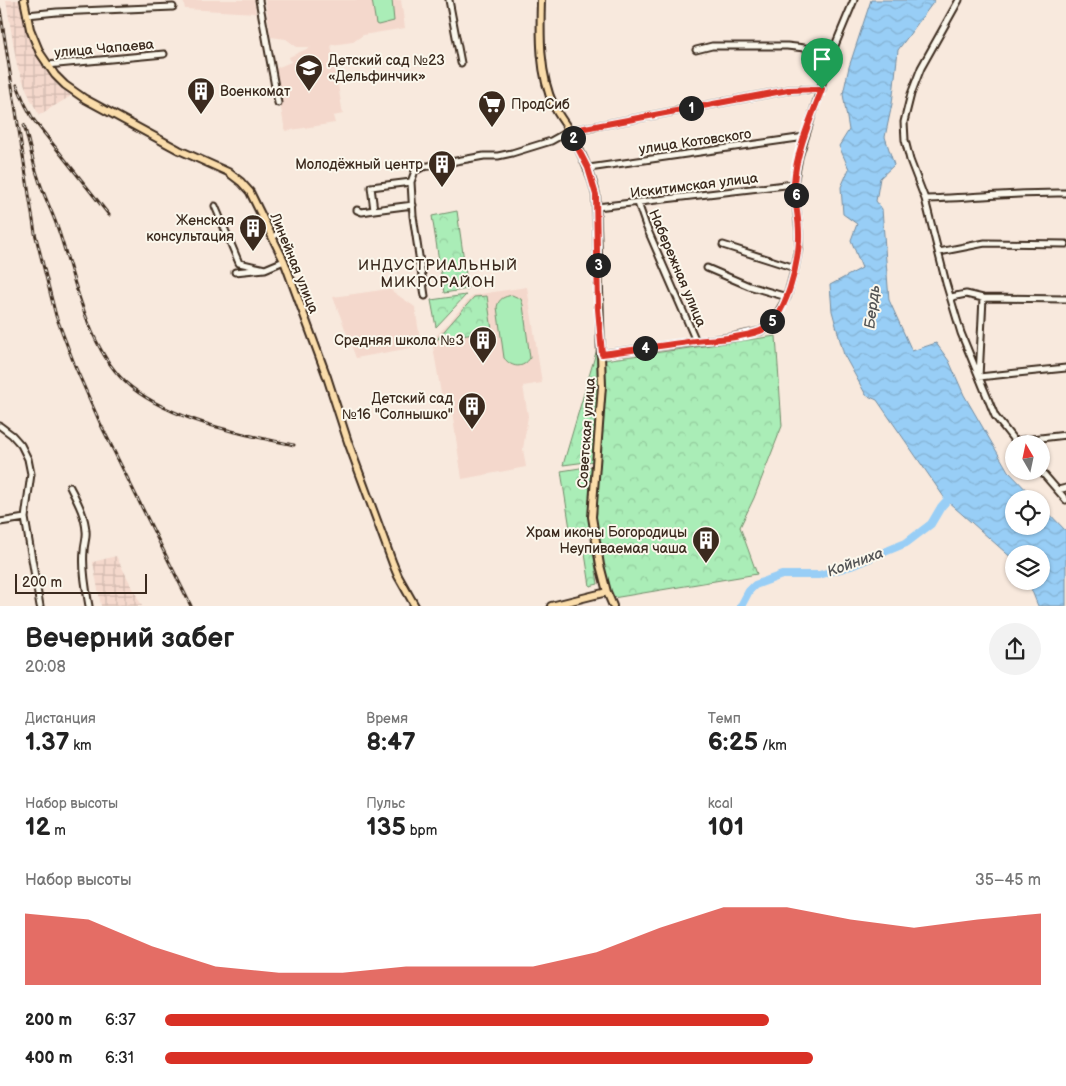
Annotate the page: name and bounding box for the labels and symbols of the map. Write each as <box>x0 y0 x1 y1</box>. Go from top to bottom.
street label: улица Чапаева <box>54 36 155 61</box>
pin <box>801 38 843 89</box>
place label: Детский сад №23 «Дельфинчик» <box>328 52 445 85</box>
school or university icon: Детский сад №23 «Дельфинчик» <box>294 53 324 92</box>
building icon: Военкомат <box>186 76 216 115</box>
place label: Военкомат <box>220 83 291 100</box>
supermarket icon: ПродСиб <box>477 89 507 128</box>
place label: ПродСиб <box>511 96 570 113</box>
pin: 1 <box>678 96 704 120</box>
street label: улица Котовского <box>638 125 752 158</box>
pin: 2 <box>560 126 586 150</box>
building icon: Молодёжный центр <box>427 149 457 188</box>
place label: Молодёжный центр <box>295 156 423 173</box>
street label: Искитимская улица <box>629 169 760 202</box>
pin: 6 <box>784 182 808 208</box>
street label: Набережная улица <box>645 207 710 330</box>
street label: Линейная улица <box>266 210 323 317</box>
place label: Женская консультация <box>146 212 234 245</box>
building icon: Женская консультация <box>238 213 268 252</box>
pin: 3 <box>586 252 610 278</box>
district label: ИНДУСТРИАЛЬНЫЙ МИКРОРАЙОН <box>358 256 518 292</box>
water label: Бердь <box>860 284 885 330</box>
pin: 5 <box>760 308 784 334</box>
building icon: Средняя школа №3 <box>468 325 498 364</box>
place label: Средняя школа №3 <box>334 332 464 349</box>
pin: 4 <box>632 336 658 360</box>
street label: Советская улица <box>574 376 599 489</box>
place label: Детский сад №16 "Солнышко" <box>342 390 453 423</box>
building icon: Детский сад №16 "Солнышко" <box>457 391 487 430</box>
north arrow <box>1005 435 1050 480</box>
place label: Храм иконы Богородицы Неупиваемая чаша <box>526 524 688 557</box>
building icon: Храм иконы Богородицы Неупиваемая чаша <box>691 525 721 564</box>
water label: Койниха <box>824 543 886 581</box>
scale bar <box>15 571 148 594</box>

